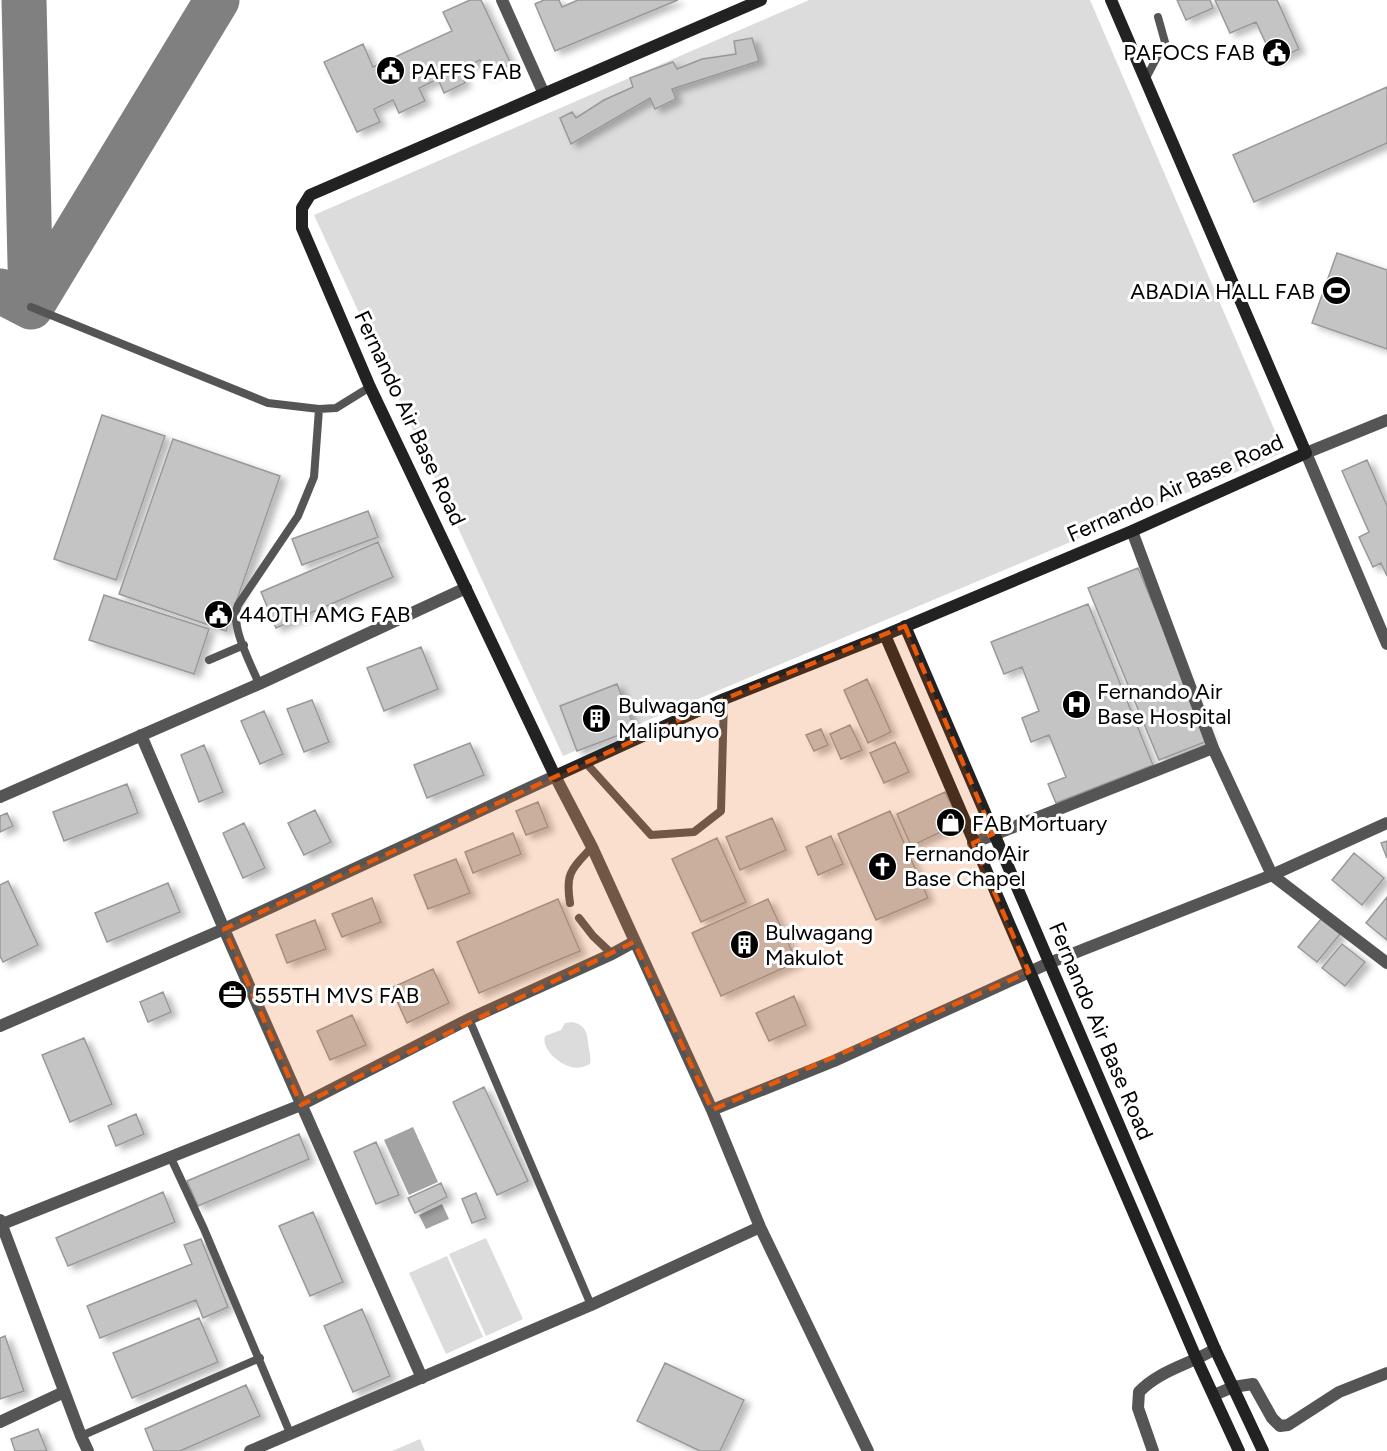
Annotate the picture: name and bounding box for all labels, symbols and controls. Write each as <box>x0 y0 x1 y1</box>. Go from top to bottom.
public building icon: PAFOCS FAB <box>1260 36 1292 68</box>
place label: PAFOCS FAB <box>1123 39 1255 66</box>
public building icon: PAFFS FAB <box>374 55 406 87</box>
place label: PAFFS FAB <box>411 58 522 85</box>
sports icon: ABADIA HALL FAB <box>1320 275 1352 307</box>
place label: ABADIA HALL FAB <box>1130 278 1315 305</box>
street label: Fernando Air Base Road <box>348 306 472 530</box>
street label: Fernando Air Base Road <box>1063 428 1287 548</box>
public building icon: 440TH AMG FAB <box>202 598 234 630</box>
place label: 440TH AMG FAB <box>239 601 410 628</box>
place label: Fernando Air Base Hospital <box>1097 678 1231 730</box>
hospital icon: Fernando Air Base Hospital <box>1060 688 1092 720</box>
place label: Bulwagang Malipunyo <box>618 692 726 744</box>
building icon: Bulwagang Malipunyo <box>581 702 613 734</box>
shop icon: FAB Mortuary <box>935 807 967 839</box>
place label: FAB Mortuary <box>972 810 1108 837</box>
place label: Fernando Air Base Chapel <box>904 840 1030 892</box>
church icon: Fernando Air Base Chapel <box>867 850 899 882</box>
street label: Fernando Air Base Road <box>1043 918 1159 1144</box>
place label: Bulwagang Makulot <box>765 919 873 971</box>
building icon: Bulwagang Makulot <box>728 929 760 961</box>
office icon: 555TH MVS FAB <box>217 979 249 1011</box>
place label: 555TH MVS FAB <box>254 982 419 1009</box>

